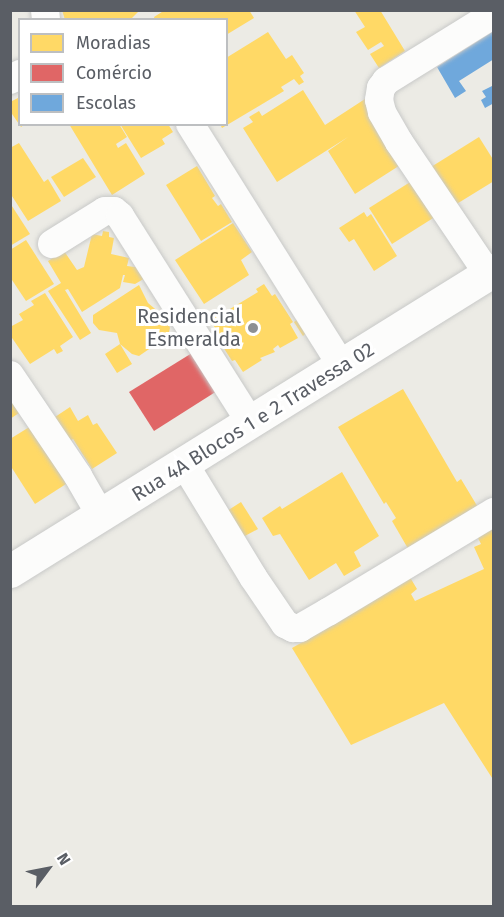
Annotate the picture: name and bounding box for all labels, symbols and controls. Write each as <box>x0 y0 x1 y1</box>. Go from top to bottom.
legend <box>18 18 228 126</box>
text: Moradias <box>76 32 150 54</box>
text: Comércio <box>76 62 152 84</box>
text: Escolas <box>76 92 136 114</box>
place label: Residencial Esmeralda <box>137 304 241 351</box>
marker: Residencial Esmeralda <box>246 321 260 335</box>
street label: Rua 4A Blocos 1 e 2 Travessa 02 <box>127 337 379 507</box>
north arrow <box>18 839 78 899</box>
text: N <box>53 850 75 869</box>

